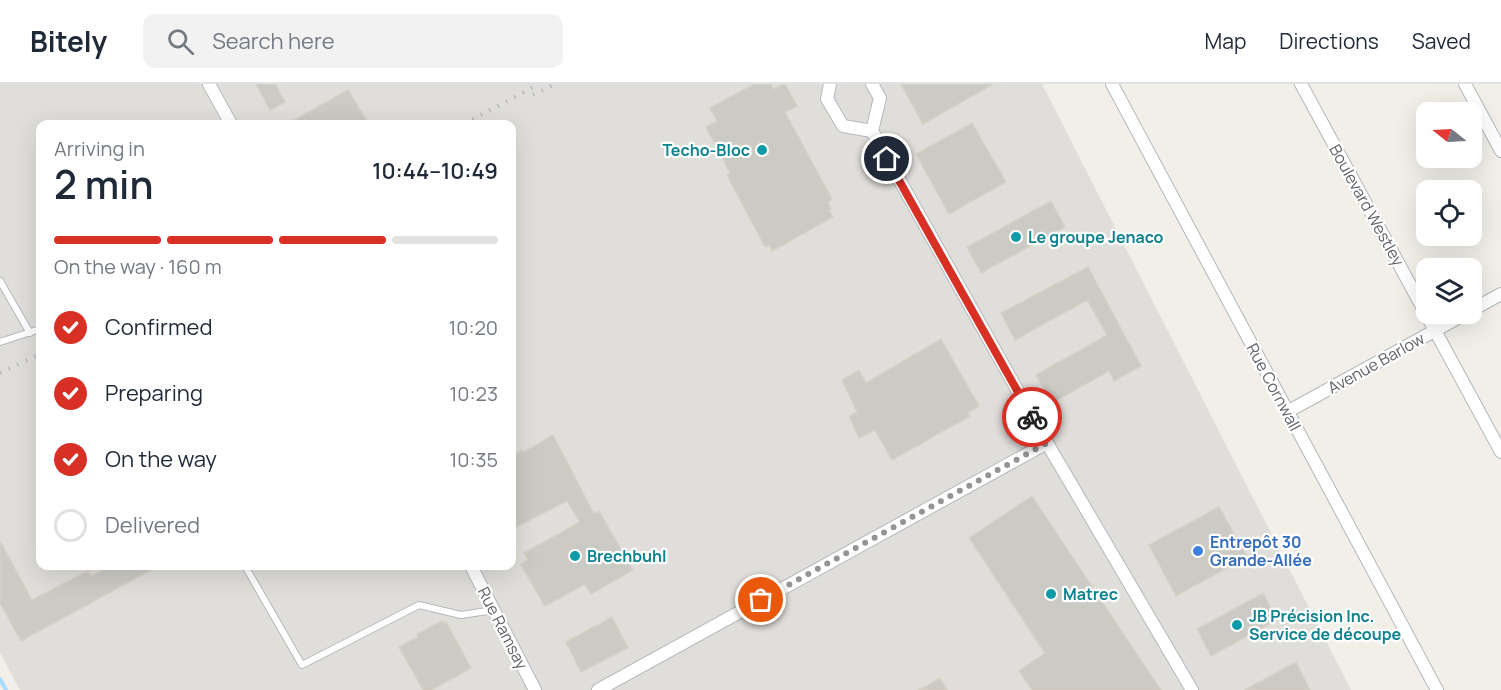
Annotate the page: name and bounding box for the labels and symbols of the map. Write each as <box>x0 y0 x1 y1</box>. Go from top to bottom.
north arrow <box>1416 102 1482 168</box>
pin <box>861 133 912 184</box>
place label: Techo-Bloc <box>662 139 750 161</box>
street label: Boulevard Westley <box>1324 140 1410 270</box>
marker: Techo-Bloc <box>755 143 769 157</box>
place label: Le groupe Jenaco <box>1028 226 1164 248</box>
marker: Le groupe Jenaco <box>1009 230 1023 244</box>
street label: Avenue Barlow <box>1324 327 1428 399</box>
street label: Rue Cornwall <box>1242 339 1306 435</box>
courier <box>1002 387 1062 447</box>
place label: Entrepôt 30 Grande-Allée <box>1210 531 1312 571</box>
marker: Entrepôt 30 Grande-Allée <box>1191 544 1205 558</box>
place label: Brechbuhl <box>587 545 667 567</box>
marker: Brechbuhl <box>568 549 582 563</box>
pin <box>735 574 786 625</box>
street label: Rue Ramsay <box>473 583 533 674</box>
place label: Matrec <box>1063 583 1118 605</box>
marker: Matrec <box>1044 587 1058 601</box>
place label: JB Précision Inc. Service de découpe <box>1249 605 1402 645</box>
marker: JB Précision Inc. Service de découpe <box>1230 618 1244 632</box>

